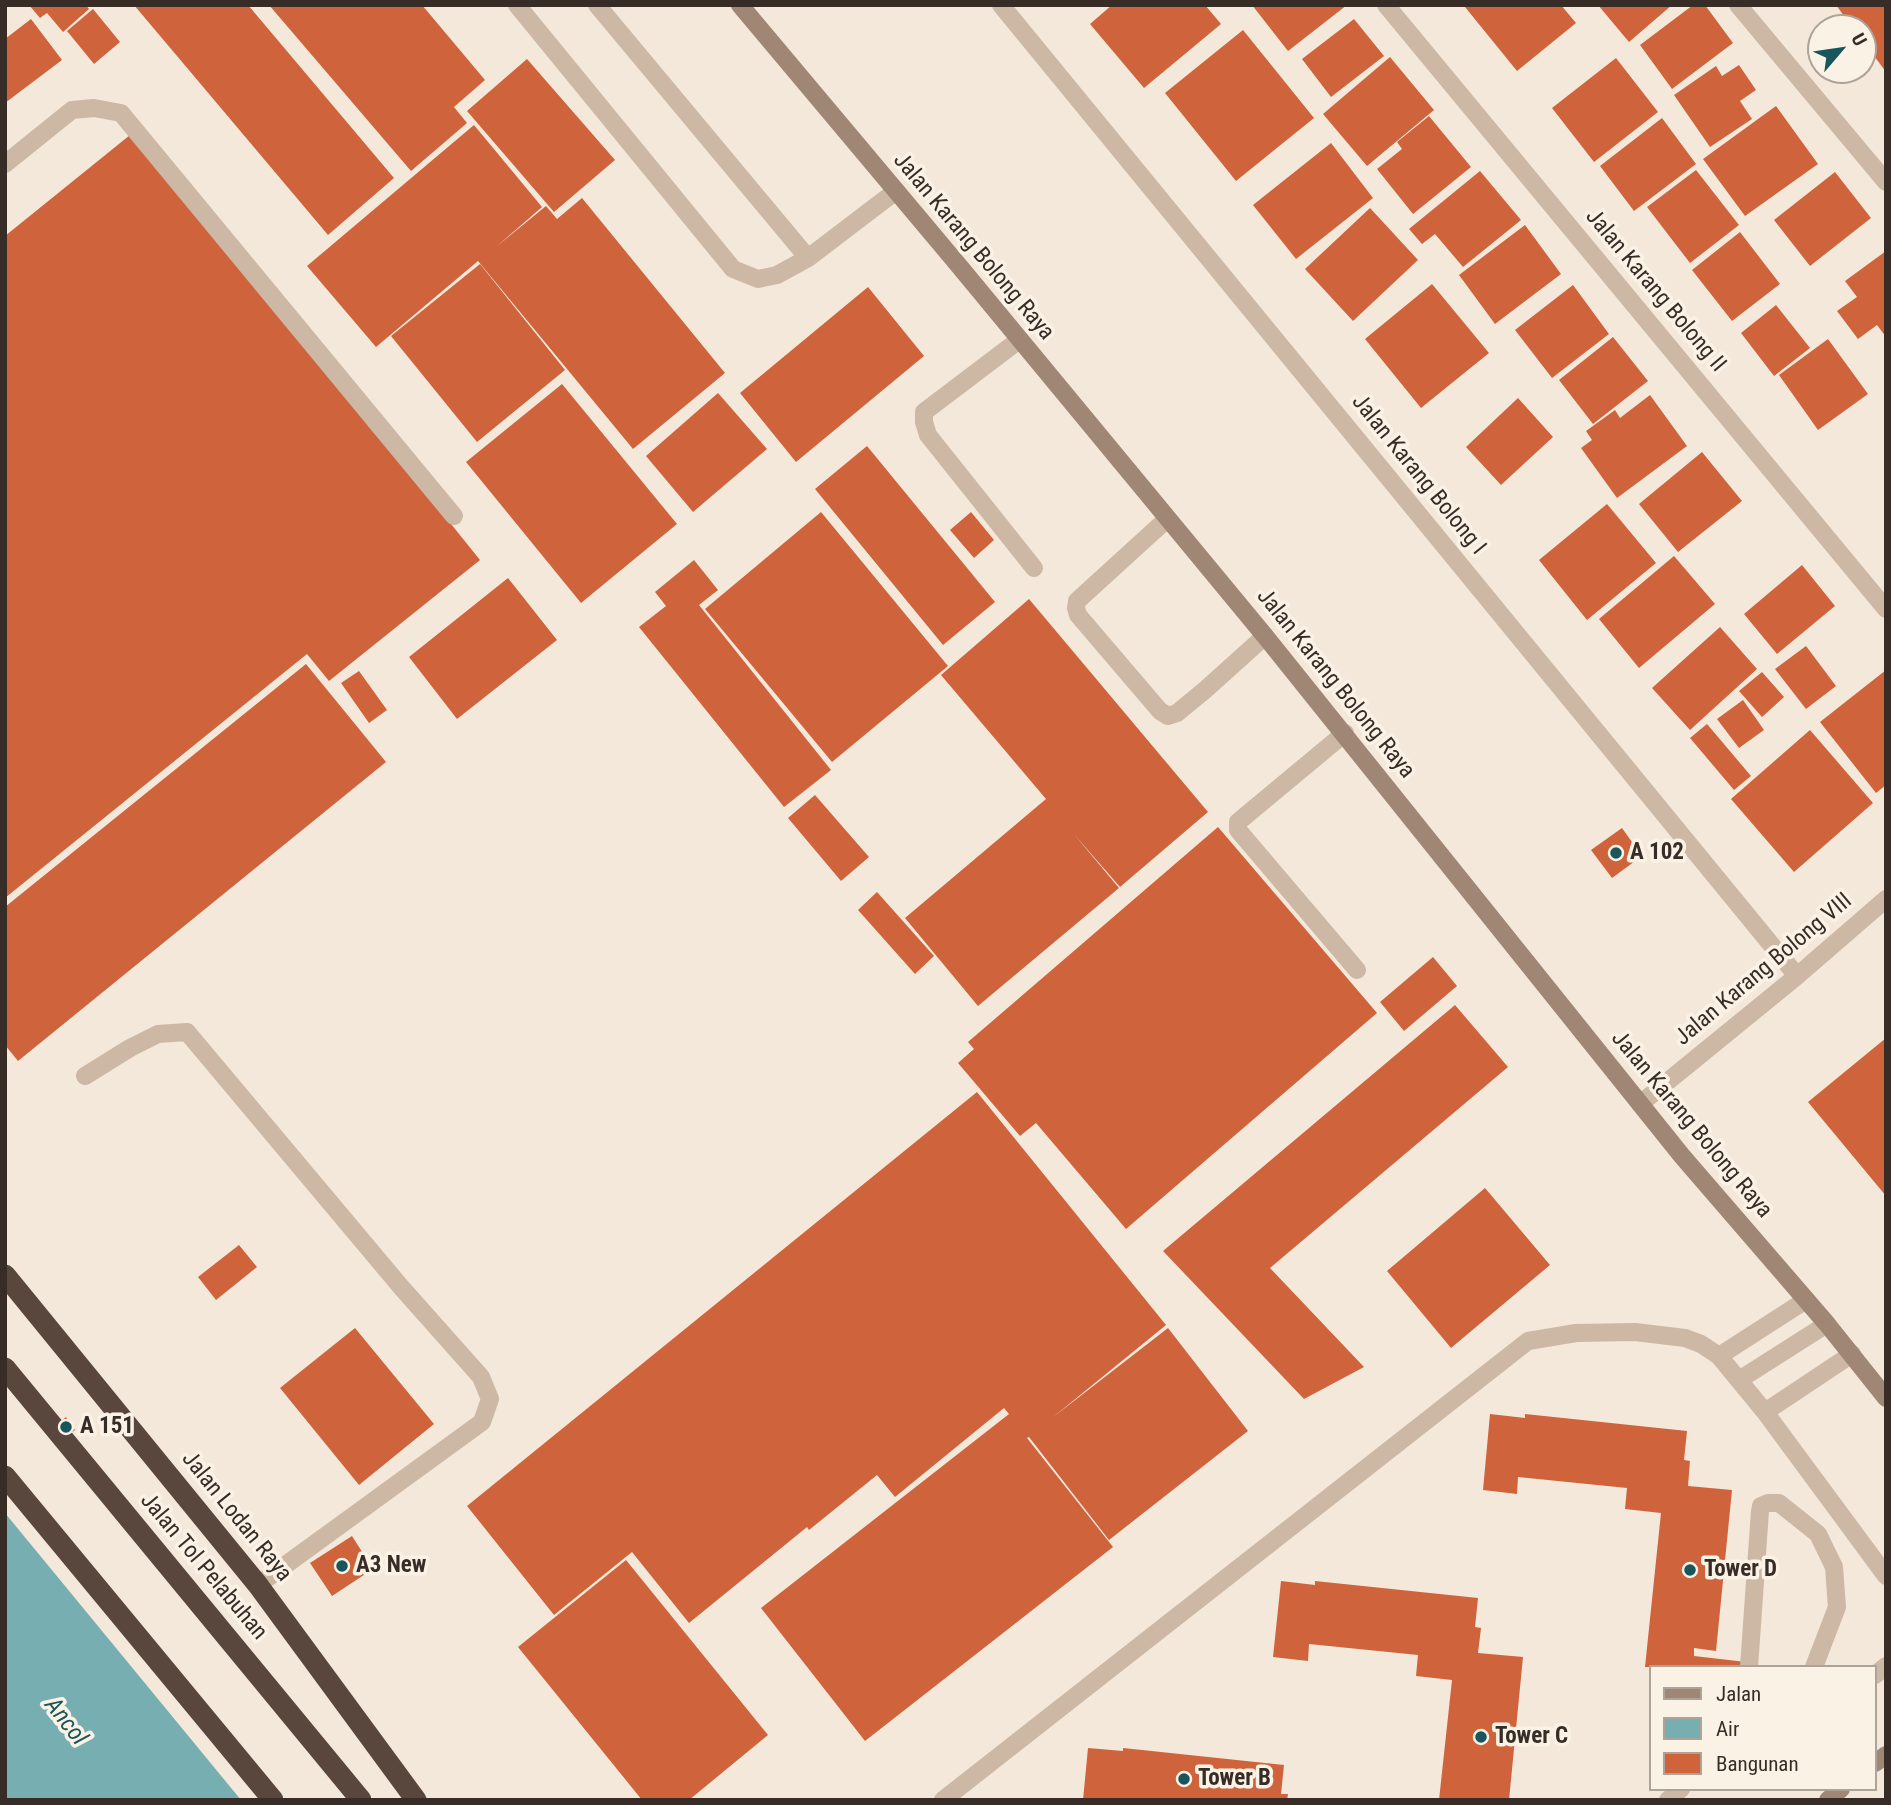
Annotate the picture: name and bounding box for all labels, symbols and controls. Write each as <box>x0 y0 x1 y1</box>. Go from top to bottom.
north arrow <box>1807 14 1877 84</box>
text: U <box>1846 29 1872 50</box>
street label: Jalan Karang Bolong Raya <box>887 148 1059 346</box>
street label: Jalan Karang Bolong II <box>1579 204 1731 378</box>
street label: Jalan Karang Bolong I <box>1345 389 1491 561</box>
street label: Jalan Karang Bolong Raya <box>1250 584 1420 784</box>
place label: A 102 <box>1630 839 1684 867</box>
marker: A 102 <box>1608 845 1624 861</box>
street label: Jalan Karang Bolong VIII <box>1670 888 1858 1052</box>
street label: Jalan Karang Bolong Raya <box>1605 1026 1777 1224</box>
place label: A 151 <box>80 1413 134 1441</box>
marker: A 151 <box>58 1419 74 1435</box>
street label: Jalan Lodan Raya <box>175 1446 297 1588</box>
street label: Jalan Tol Pelabuhan <box>134 1488 272 1646</box>
place label: A3 New <box>356 1552 426 1580</box>
place label: Tower D <box>1704 1556 1777 1584</box>
marker: A3 New <box>334 1558 350 1574</box>
marker: Tower D <box>1682 1562 1698 1578</box>
legend <box>1650 1665 1877 1791</box>
text: Jalan <box>1716 1682 1761 1706</box>
water label: Ancol <box>37 1692 93 1752</box>
text: Air <box>1716 1717 1739 1741</box>
place label: Tower C <box>1495 1723 1568 1751</box>
marker: Tower C <box>1473 1729 1489 1745</box>
text: Bangunan <box>1716 1752 1799 1776</box>
place label: Tower B <box>1198 1765 1271 1793</box>
marker: Tower B <box>1176 1771 1192 1787</box>

